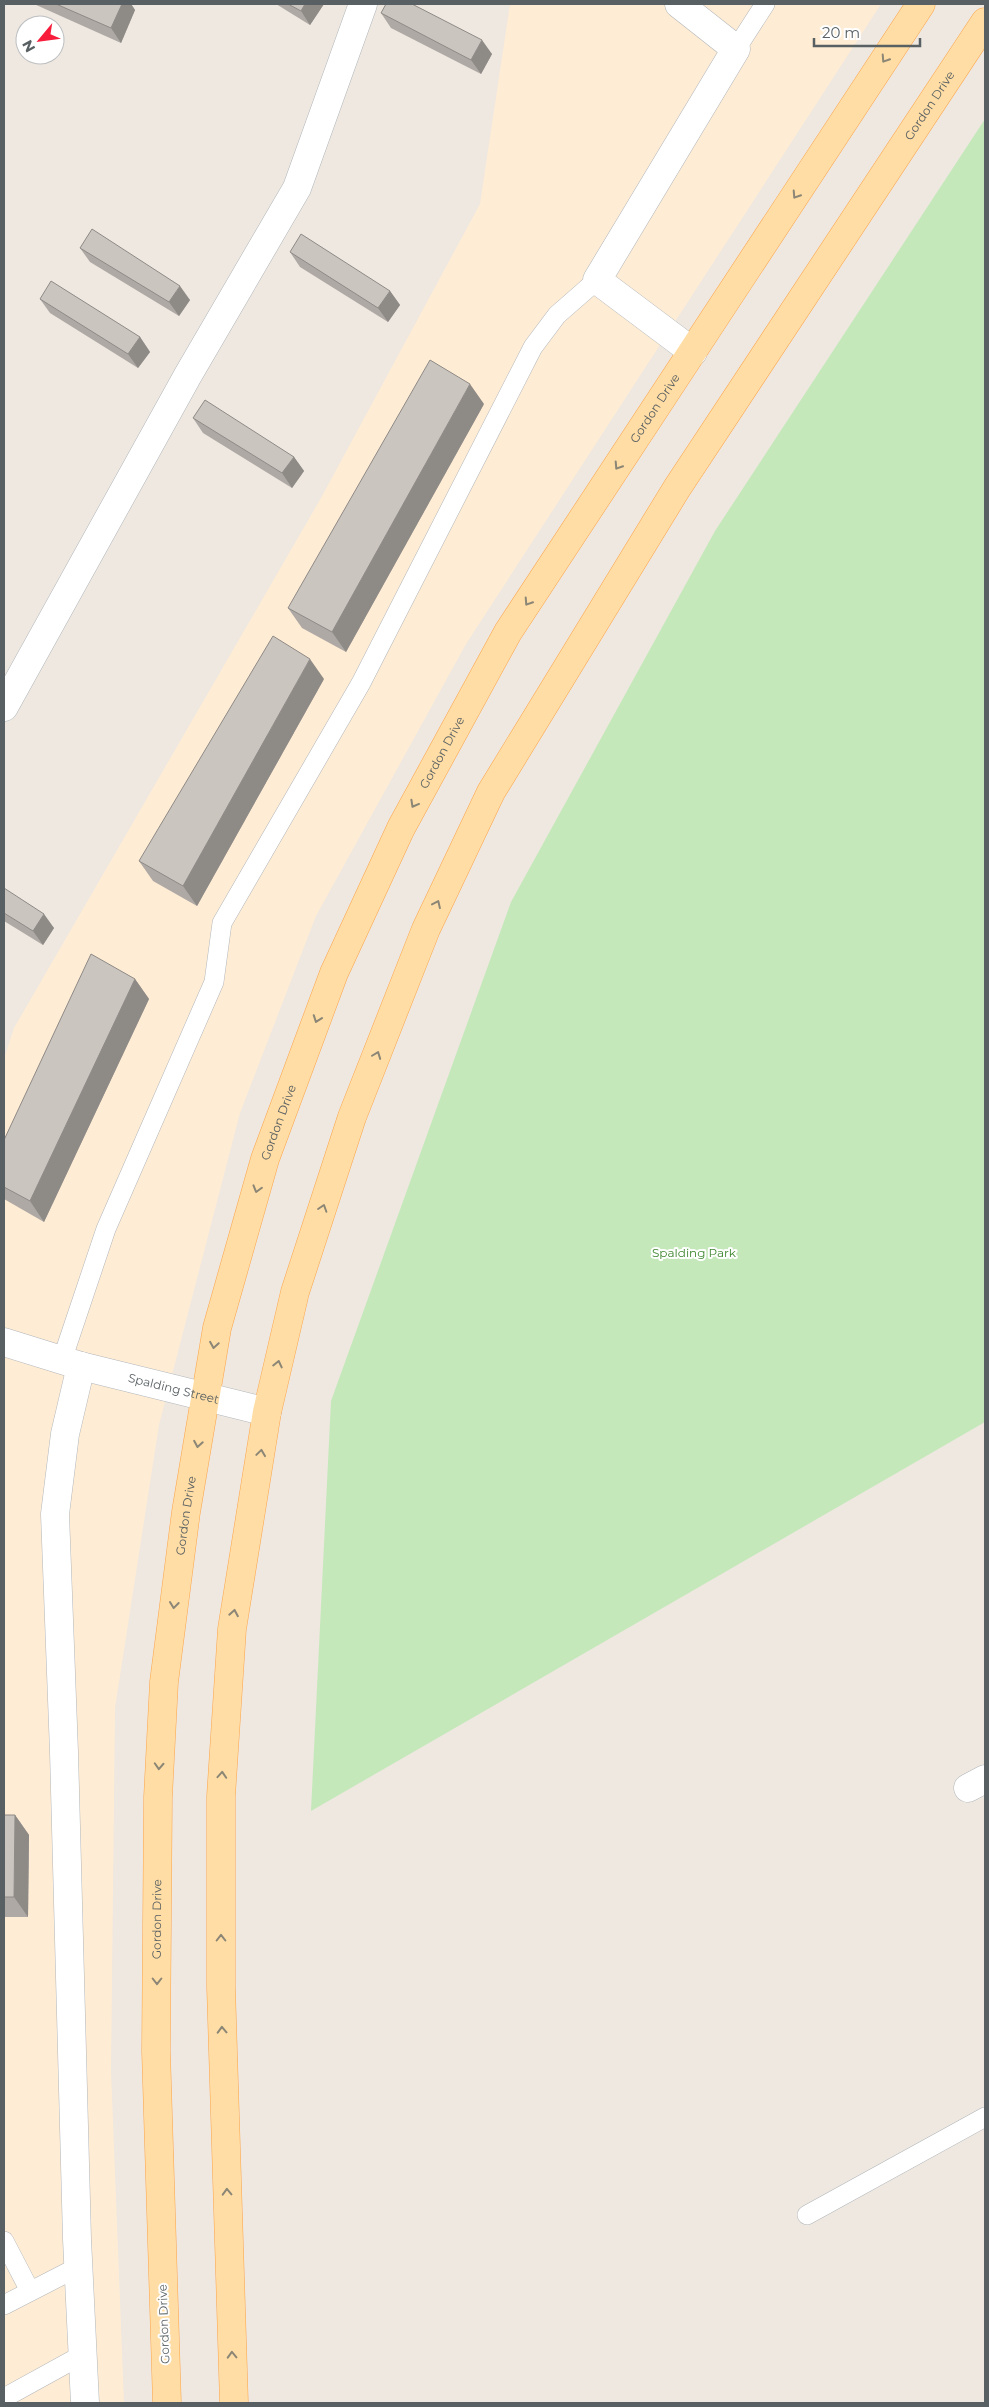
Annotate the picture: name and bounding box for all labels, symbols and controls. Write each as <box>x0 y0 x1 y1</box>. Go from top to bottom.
north arrow <box>15 15 65 65</box>
scale bar <box>814 15 920 47</box>
text: 20 m <box>822 23 860 42</box>
text: N <box>18 37 39 56</box>
one-way arrow <box>882 53 891 63</box>
street label: Gordon Drive <box>901 68 958 143</box>
one-way arrow <box>793 189 802 199</box>
street label: Gordon Drive <box>626 371 683 446</box>
one-way arrow <box>614 461 624 470</box>
one-way arrow <box>525 596 534 605</box>
street label: Gordon Drive <box>416 714 467 791</box>
one-way arrow <box>410 799 420 808</box>
one-way arrow <box>431 900 442 909</box>
one-way arrow <box>313 1014 323 1023</box>
one-way arrow <box>370 1051 381 1060</box>
street label: Gordon Drive <box>257 1082 299 1162</box>
one-way arrow <box>252 1184 262 1192</box>
one-way arrow <box>317 1204 327 1213</box>
park label: Spalding Park <box>652 1245 737 1260</box>
one-way arrow <box>209 1342 220 1350</box>
one-way arrow <box>272 1360 283 1369</box>
street label: Spalding Street <box>127 1370 221 1407</box>
one-way arrow <box>193 1440 203 1448</box>
one-way arrow <box>255 1449 265 1457</box>
street label: Gordon Drive <box>172 1475 199 1556</box>
one-way arrow <box>169 1601 180 1609</box>
one-way arrow <box>229 1609 239 1618</box>
one-way arrow <box>154 1763 165 1771</box>
one-way arrow <box>217 1771 228 1779</box>
street label: Gordon Drive <box>149 1879 164 1959</box>
one-way arrow <box>216 1934 226 1942</box>
one-way arrow <box>152 1978 162 1986</box>
one-way arrow <box>217 2025 228 2033</box>
one-way arrow <box>222 2188 232 2196</box>
street label: Gordon Drive <box>155 2284 172 2364</box>
one-way arrow <box>227 2350 237 2358</box>

